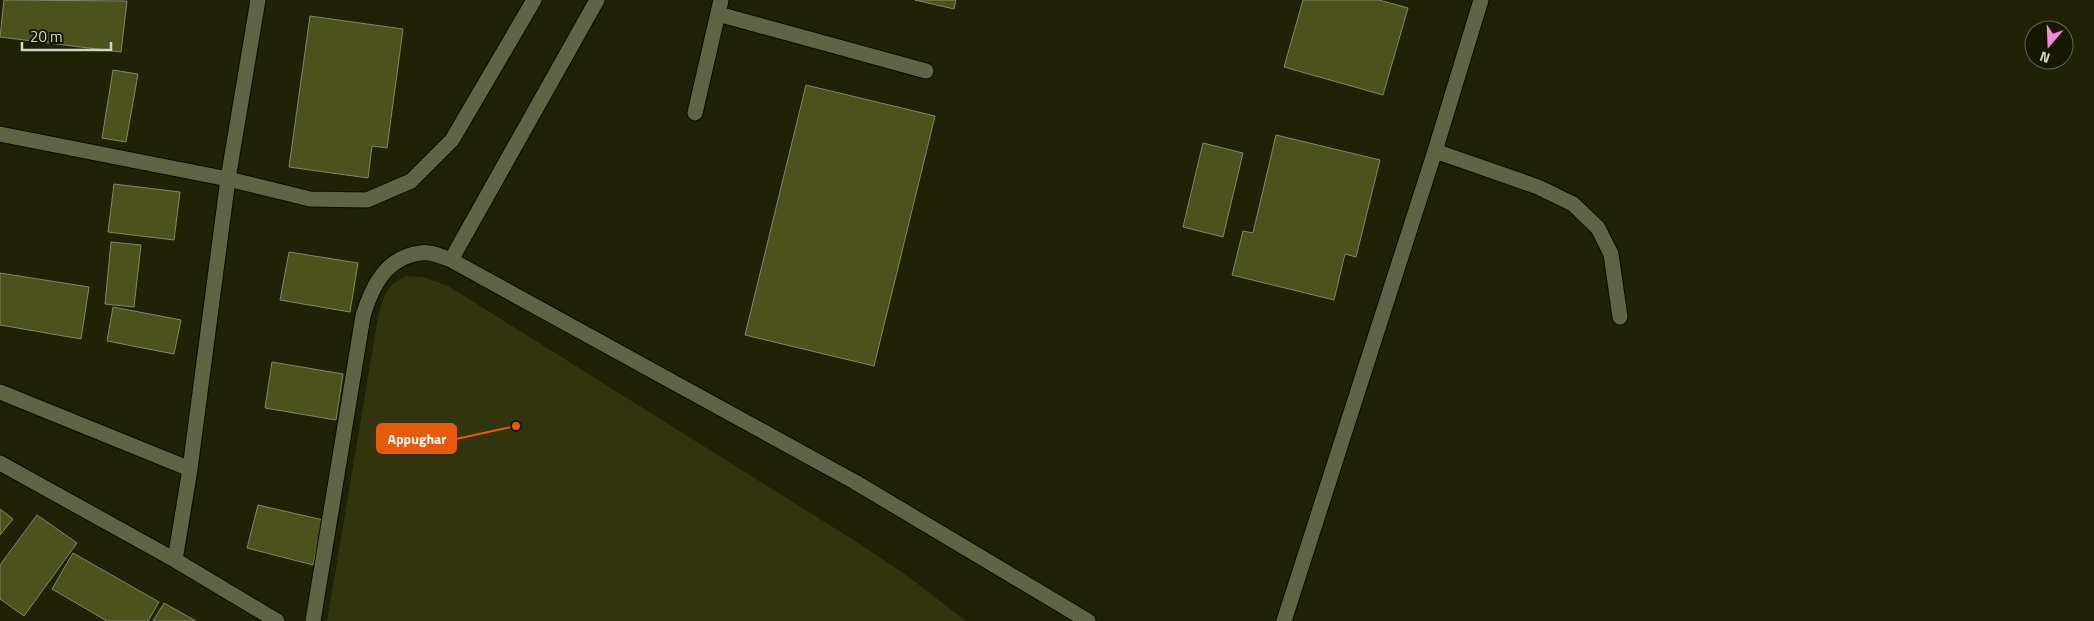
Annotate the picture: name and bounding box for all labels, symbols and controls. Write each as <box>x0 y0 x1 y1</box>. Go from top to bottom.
scale bar <box>22 20 111 52</box>
north arrow <box>2024 20 2074 70</box>
text: 20 m <box>30 25 63 48</box>
text: N <box>2037 46 2053 69</box>
callout: Appughar <box>377 424 456 453</box>
text: Appughar <box>388 428 446 449</box>

